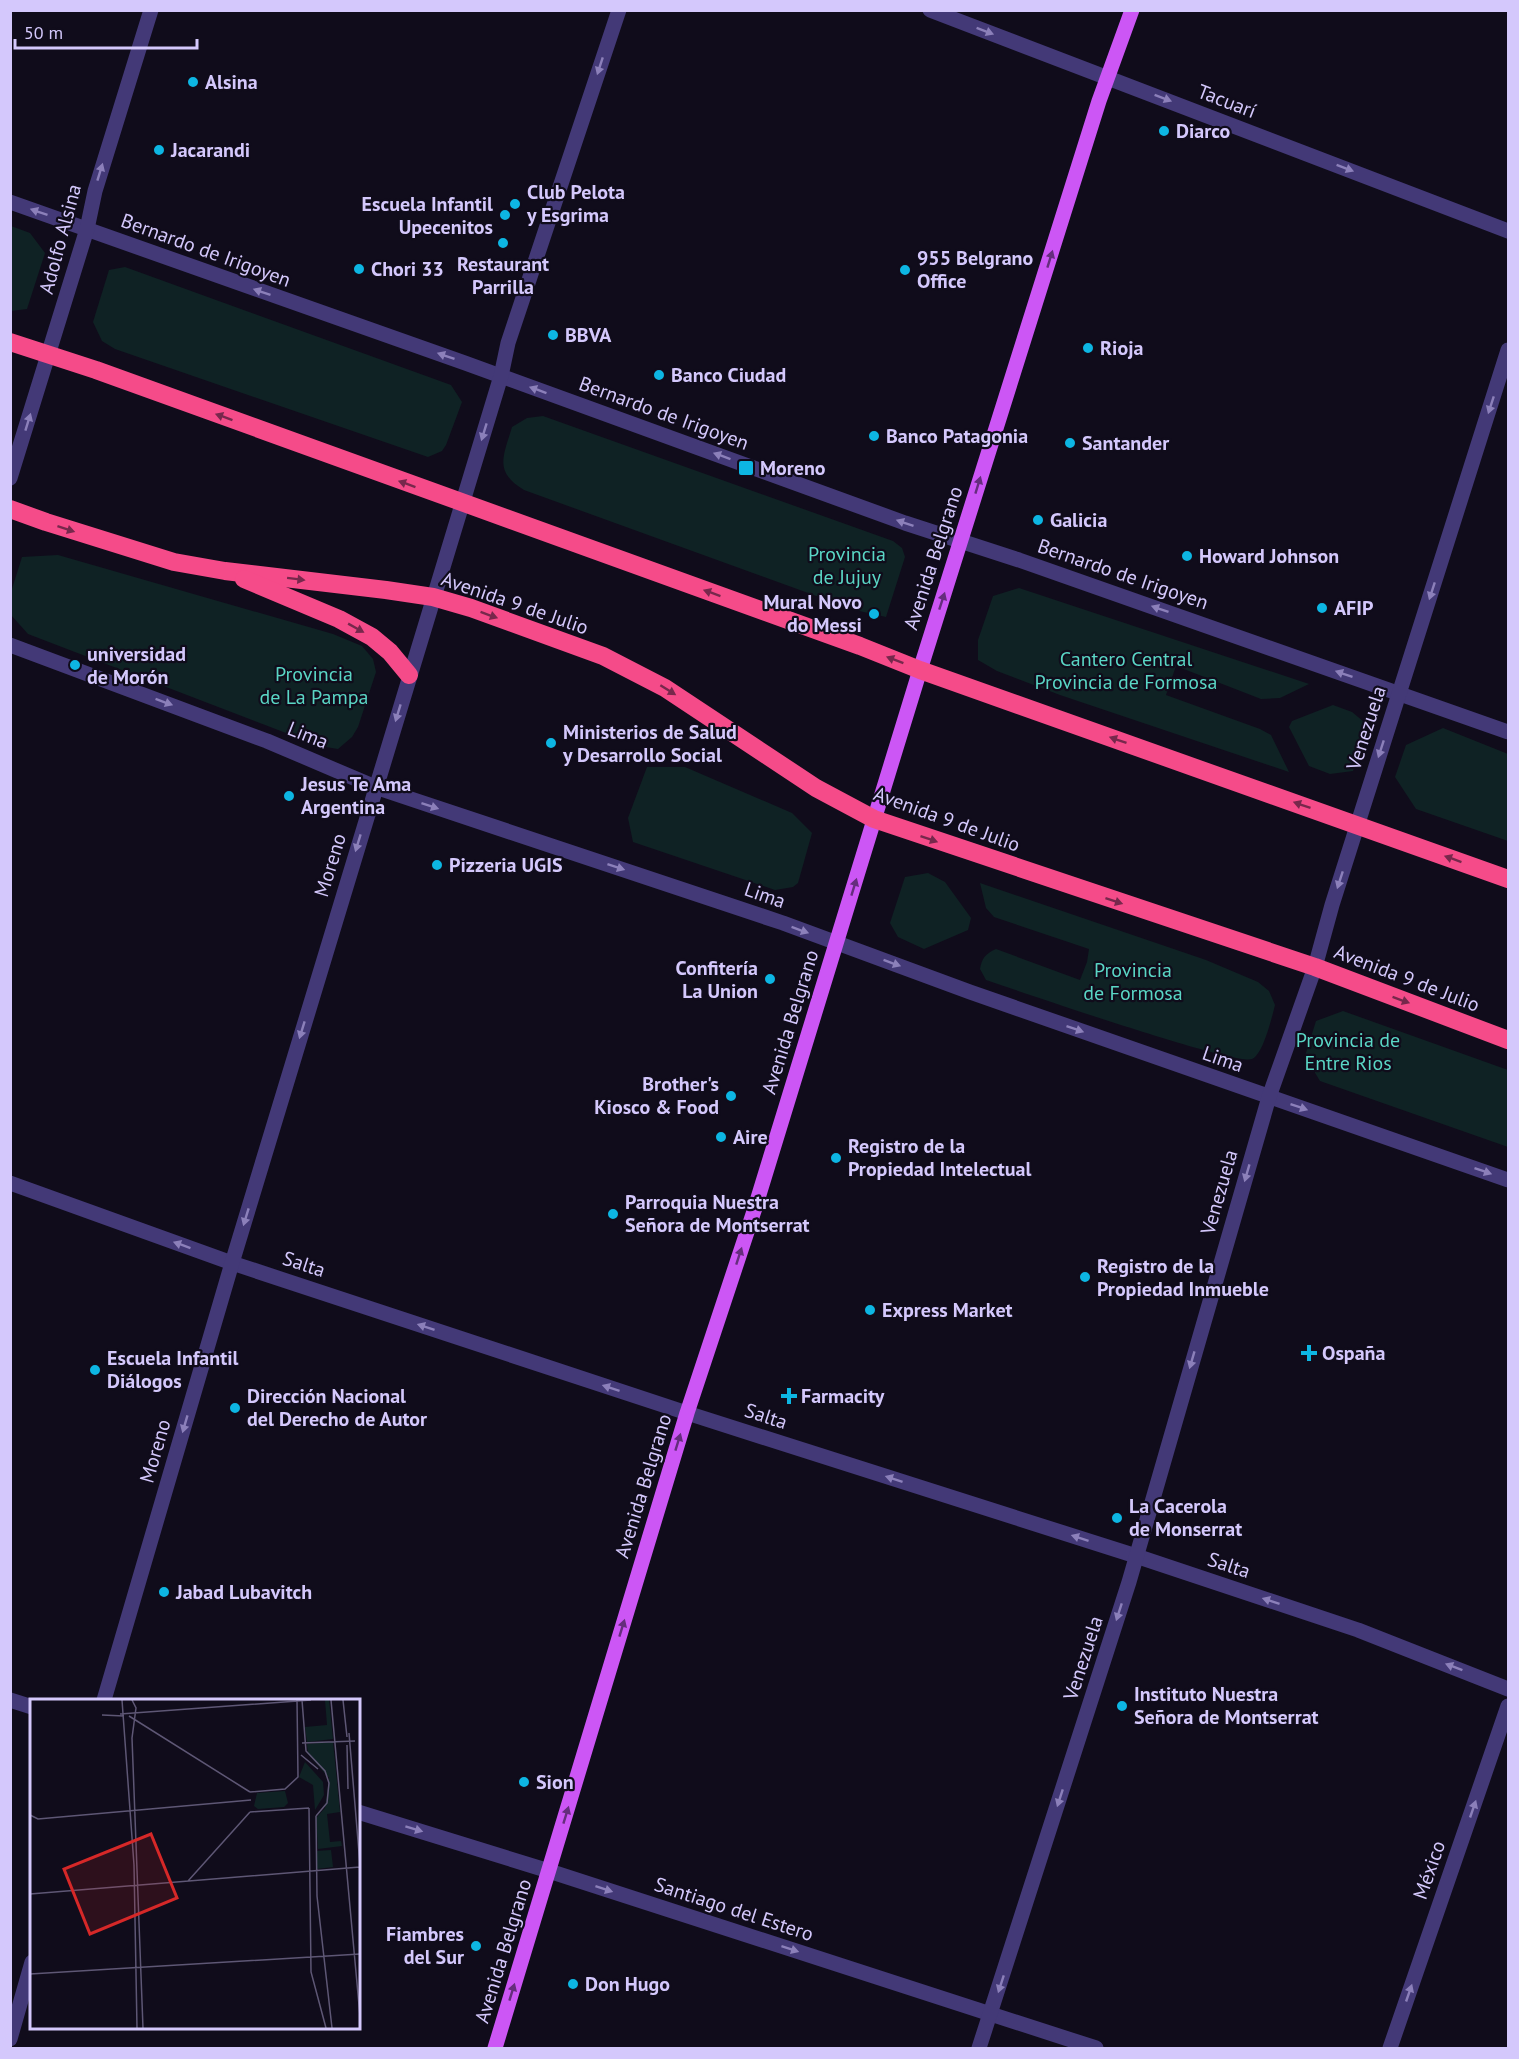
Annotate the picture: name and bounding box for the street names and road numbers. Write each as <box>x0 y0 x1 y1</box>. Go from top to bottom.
street label: Tacuarí <box>1194 78 1260 124</box>
street label: Adolfo Alsina <box>33 181 87 297</box>
street label: Bernardo de Irigoyen <box>118 207 294 293</box>
street label: Bernardo de Irigoyen <box>576 370 752 456</box>
street label: Avenida Belgrano <box>898 483 968 633</box>
street label: Bernardo de Irigoyen <box>1034 533 1212 615</box>
street label: Avenida 9 de Julio <box>438 566 592 640</box>
street label: Venezuela <box>1340 683 1392 774</box>
street label: Lima <box>284 715 332 755</box>
street label: Avenida 9 de Julio <box>870 780 1024 858</box>
street label: Moreno <box>308 830 352 900</box>
street label: Lima <box>741 876 789 914</box>
street label: Avenida 9 de Julio <box>1330 938 1484 1018</box>
street label: Avenida Belgrano <box>756 947 824 1097</box>
street label: Lima <box>1199 1040 1247 1078</box>
street label: Venezuela <box>1194 1147 1243 1238</box>
street label: Salta <box>279 1245 329 1283</box>
street label: Salta <box>741 1397 791 1435</box>
street label: Avenida Belgrano <box>609 1411 677 1561</box>
street label: Moreno <box>134 1416 176 1486</box>
street label: Salta <box>1204 1546 1254 1584</box>
street label: Venezuela <box>1057 1613 1109 1704</box>
street label: México <box>1407 1837 1451 1903</box>
street label: Santiago del Estero <box>651 1871 817 1947</box>
street label: Avenida Belgrano <box>469 1876 537 2026</box>

